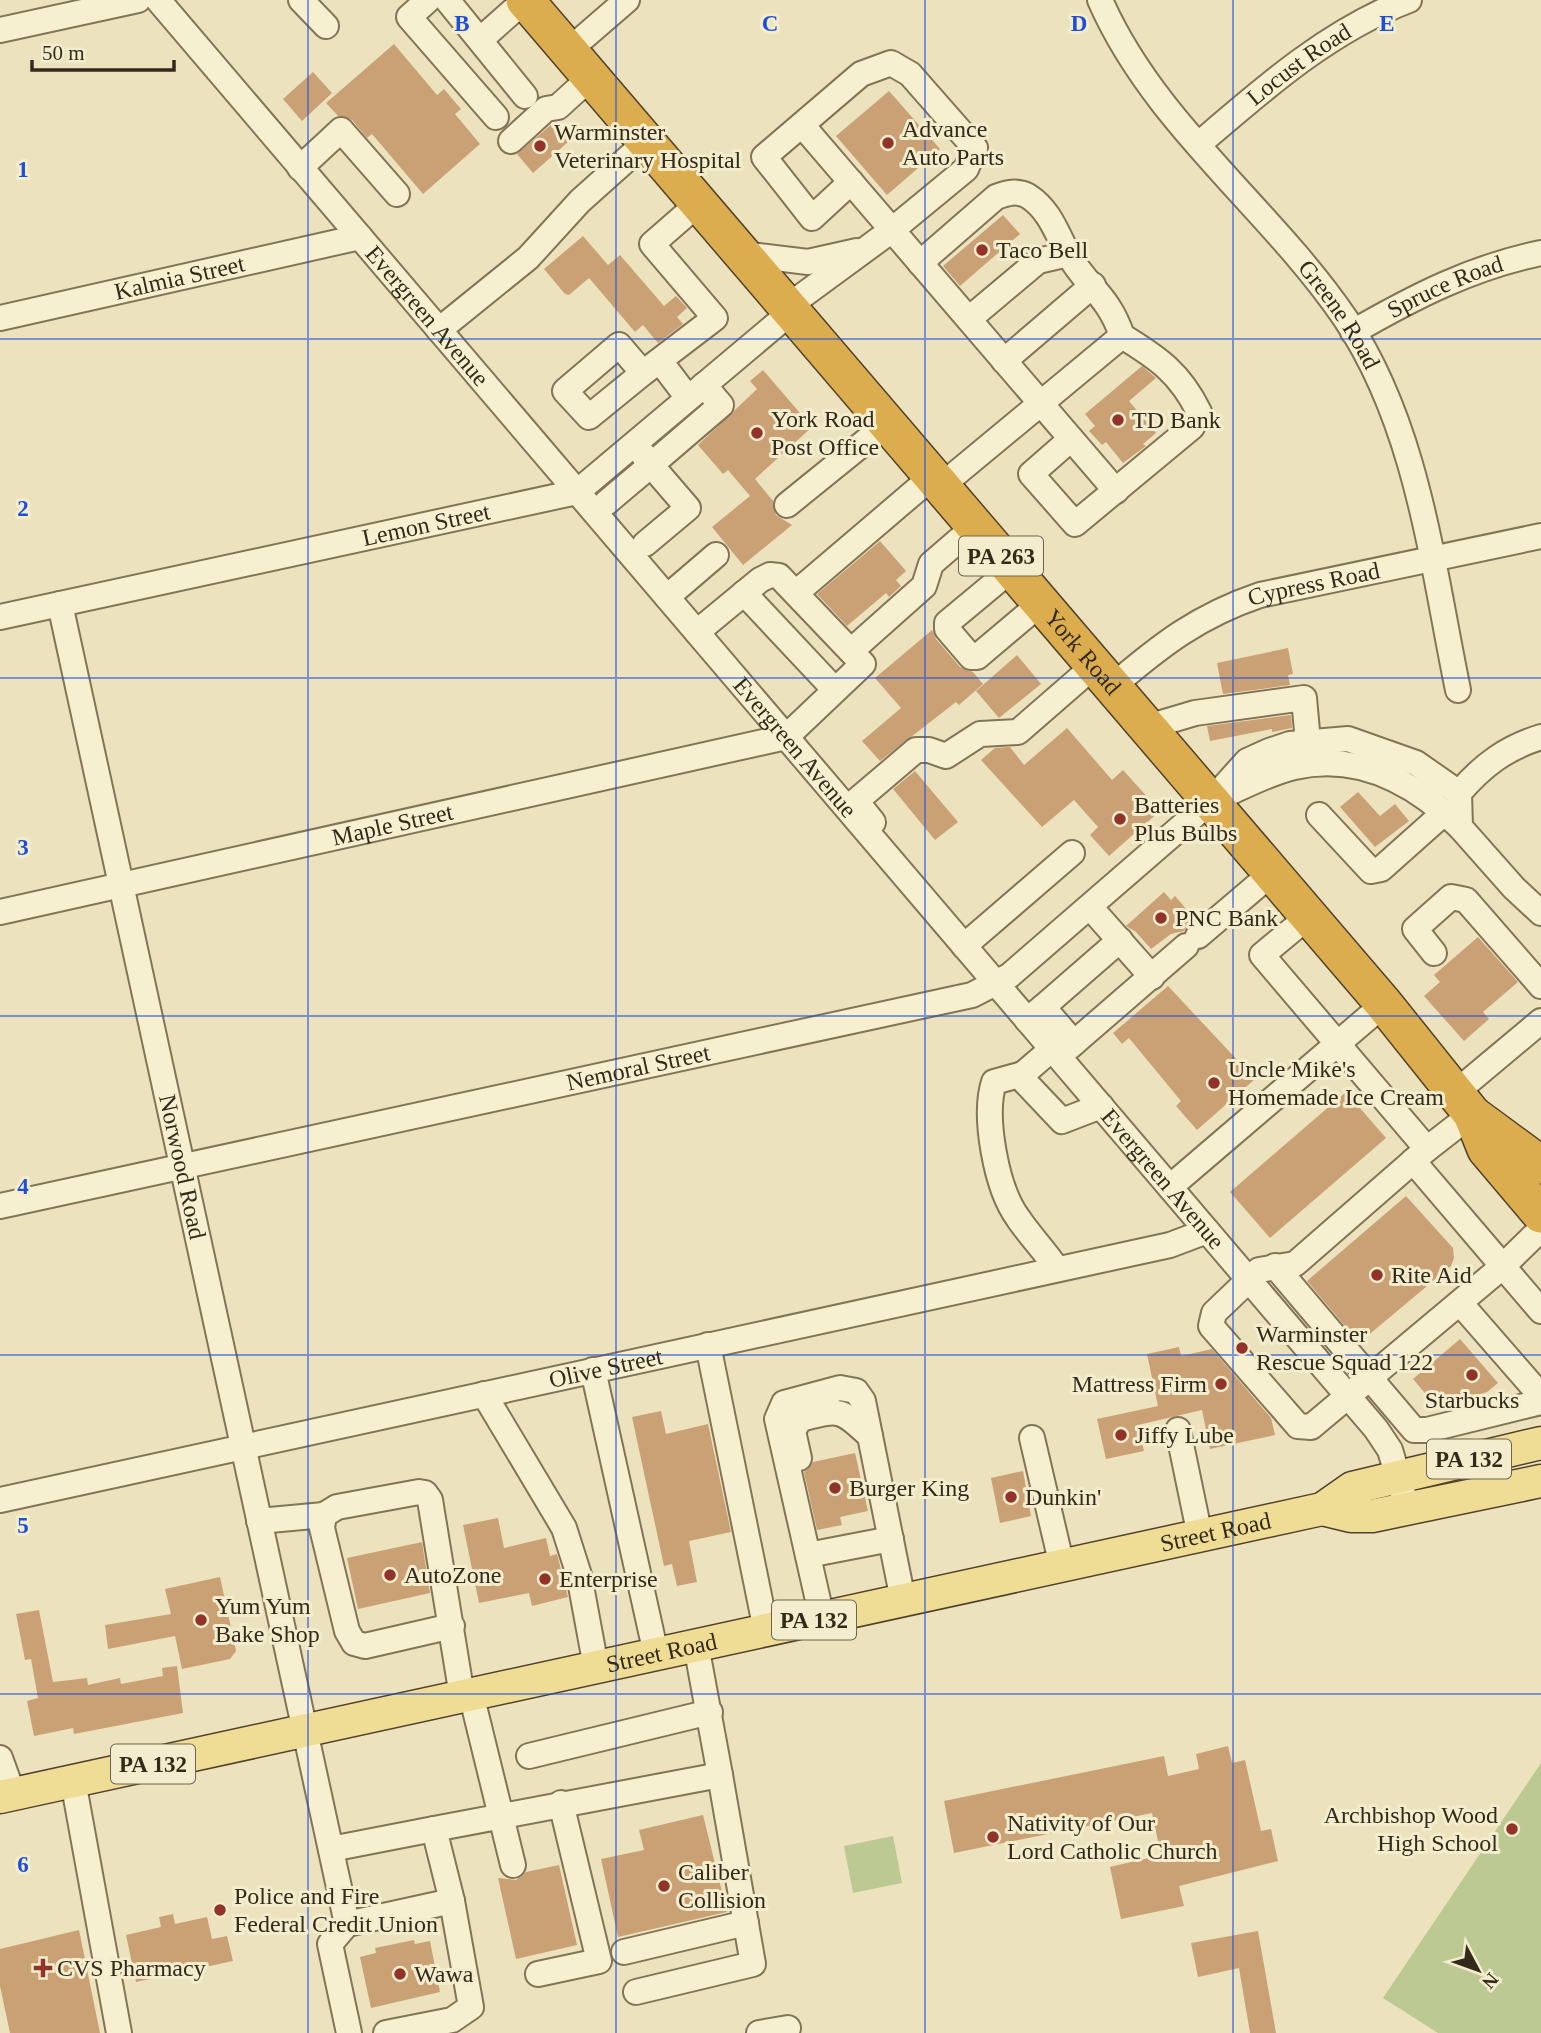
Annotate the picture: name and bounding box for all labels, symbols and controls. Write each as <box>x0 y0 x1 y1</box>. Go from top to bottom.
text: B <box>454 11 470 36</box>
text: C <box>762 11 778 36</box>
text: D <box>1071 11 1087 36</box>
text: E <box>1379 11 1395 36</box>
street label: Locust Road <box>1242 18 1355 111</box>
scale bar <box>32 28 173 72</box>
text: 50 m <box>42 41 85 65</box>
place label: Advance Auto Parts <box>902 116 1004 170</box>
place label: Warminster Veterinary Hospital <box>554 119 742 173</box>
marker: Advance Auto Parts <box>880 135 896 151</box>
marker: Warminster Veterinary Hospital <box>532 138 548 154</box>
text: 1 <box>17 157 29 182</box>
place label: Taco Bell <box>996 237 1089 263</box>
street label: Evergreen Avenue <box>360 241 494 391</box>
marker: Taco Bell <box>974 242 990 258</box>
street label: Kalmia Street <box>112 250 247 305</box>
street label: Spruce Road <box>1383 250 1506 323</box>
street label: Greene Road <box>1293 255 1385 373</box>
place label: York Road Post Office <box>771 406 879 460</box>
place label: TD Bank <box>1132 407 1221 433</box>
marker: TD Bank <box>1110 412 1126 428</box>
marker: York Road Post Office <box>749 425 765 441</box>
text: 2 <box>17 496 29 521</box>
street label: Lemon Street <box>360 498 493 551</box>
road number: PA 263 <box>959 536 1043 576</box>
street label: Cypress Road <box>1244 557 1382 611</box>
street label: York Road <box>1039 604 1126 700</box>
street label: Evergreen Avenue <box>728 672 862 823</box>
place label: Batteries Plus Bulbs <box>1134 792 1237 846</box>
street label: Maple Street <box>329 798 456 851</box>
marker: Batteries Plus Bulbs <box>1112 811 1128 827</box>
text: 3 <box>17 835 29 860</box>
place label: PNC Bank <box>1175 905 1278 931</box>
marker: PNC Bank <box>1153 910 1169 926</box>
street label: Nemoral Street <box>564 1039 713 1096</box>
place label: Uncle Mike's Homemade Ice Cream <box>1228 1056 1444 1110</box>
marker: Uncle Mike's Homemade Ice Cream <box>1206 1075 1222 1091</box>
street label: Norwood Road <box>154 1092 211 1242</box>
street label: Evergreen Avenue <box>1096 1104 1230 1254</box>
text: 4 <box>17 1174 29 1199</box>
place label: Rite Aid <box>1391 1262 1472 1288</box>
marker: Rite Aid <box>1369 1267 1385 1283</box>
place label: Warminster Rescue Squad 122 <box>1256 1321 1433 1375</box>
marker: Warminster Rescue Squad 122 <box>1234 1340 1250 1356</box>
street label: Olive Street <box>547 1343 665 1393</box>
marker: Starbucks <box>1464 1367 1480 1383</box>
place label: Mattress Firm <box>1072 1371 1207 1397</box>
marker: Mattress Firm <box>1213 1376 1229 1392</box>
place label: Starbucks <box>1425 1387 1519 1413</box>
place label: Jiffy Lube <box>1135 1422 1234 1448</box>
marker: Jiffy Lube <box>1113 1427 1129 1443</box>
road number: PA 132 <box>1427 1440 1511 1478</box>
place label: Burger King <box>849 1475 969 1501</box>
marker: Burger King <box>827 1480 843 1496</box>
place label: Dunkin' <box>1025 1484 1101 1510</box>
marker: Dunkin' <box>1003 1489 1019 1505</box>
street label: Street Road <box>1158 1508 1273 1557</box>
text: 5 <box>17 1513 29 1538</box>
place label: AutoZone <box>404 1562 501 1588</box>
place label: Enterprise <box>559 1566 658 1592</box>
marker: AutoZone <box>382 1567 398 1583</box>
marker: Enterprise <box>537 1571 553 1587</box>
place label: Yum Yum Bake Shop <box>215 1593 320 1647</box>
road number: PA 132 <box>772 1600 856 1639</box>
marker: Yum Yum Bake Shop <box>193 1612 209 1628</box>
street label: Street Road <box>604 1628 719 1678</box>
road number: PA 132 <box>111 1744 195 1784</box>
place label: Archbishop Wood High School <box>1324 1802 1498 1856</box>
place label: Nativity of Our Lord Catholic Church <box>1007 1810 1218 1864</box>
marker: Archbishop Wood High School <box>1504 1821 1520 1837</box>
marker: Nativity of Our Lord Catholic Church <box>985 1829 1001 1845</box>
text: 6 <box>17 1852 29 1877</box>
place label: Caliber Collision <box>678 1859 766 1913</box>
marker: Caliber Collision <box>656 1878 672 1894</box>
place label: Police and Fire Federal Credit Union <box>234 1883 438 1937</box>
marker: Police and Fire Federal Credit Union <box>212 1902 228 1918</box>
north arrow <box>1443 1935 1513 2005</box>
place label: CVS Pharmacy <box>57 1955 206 1981</box>
marker: CVS Pharmacy <box>35 1960 51 1976</box>
place label: Wawa <box>414 1961 474 1987</box>
marker: Wawa <box>392 1966 408 1982</box>
text: N <box>1478 1969 1503 1993</box>

